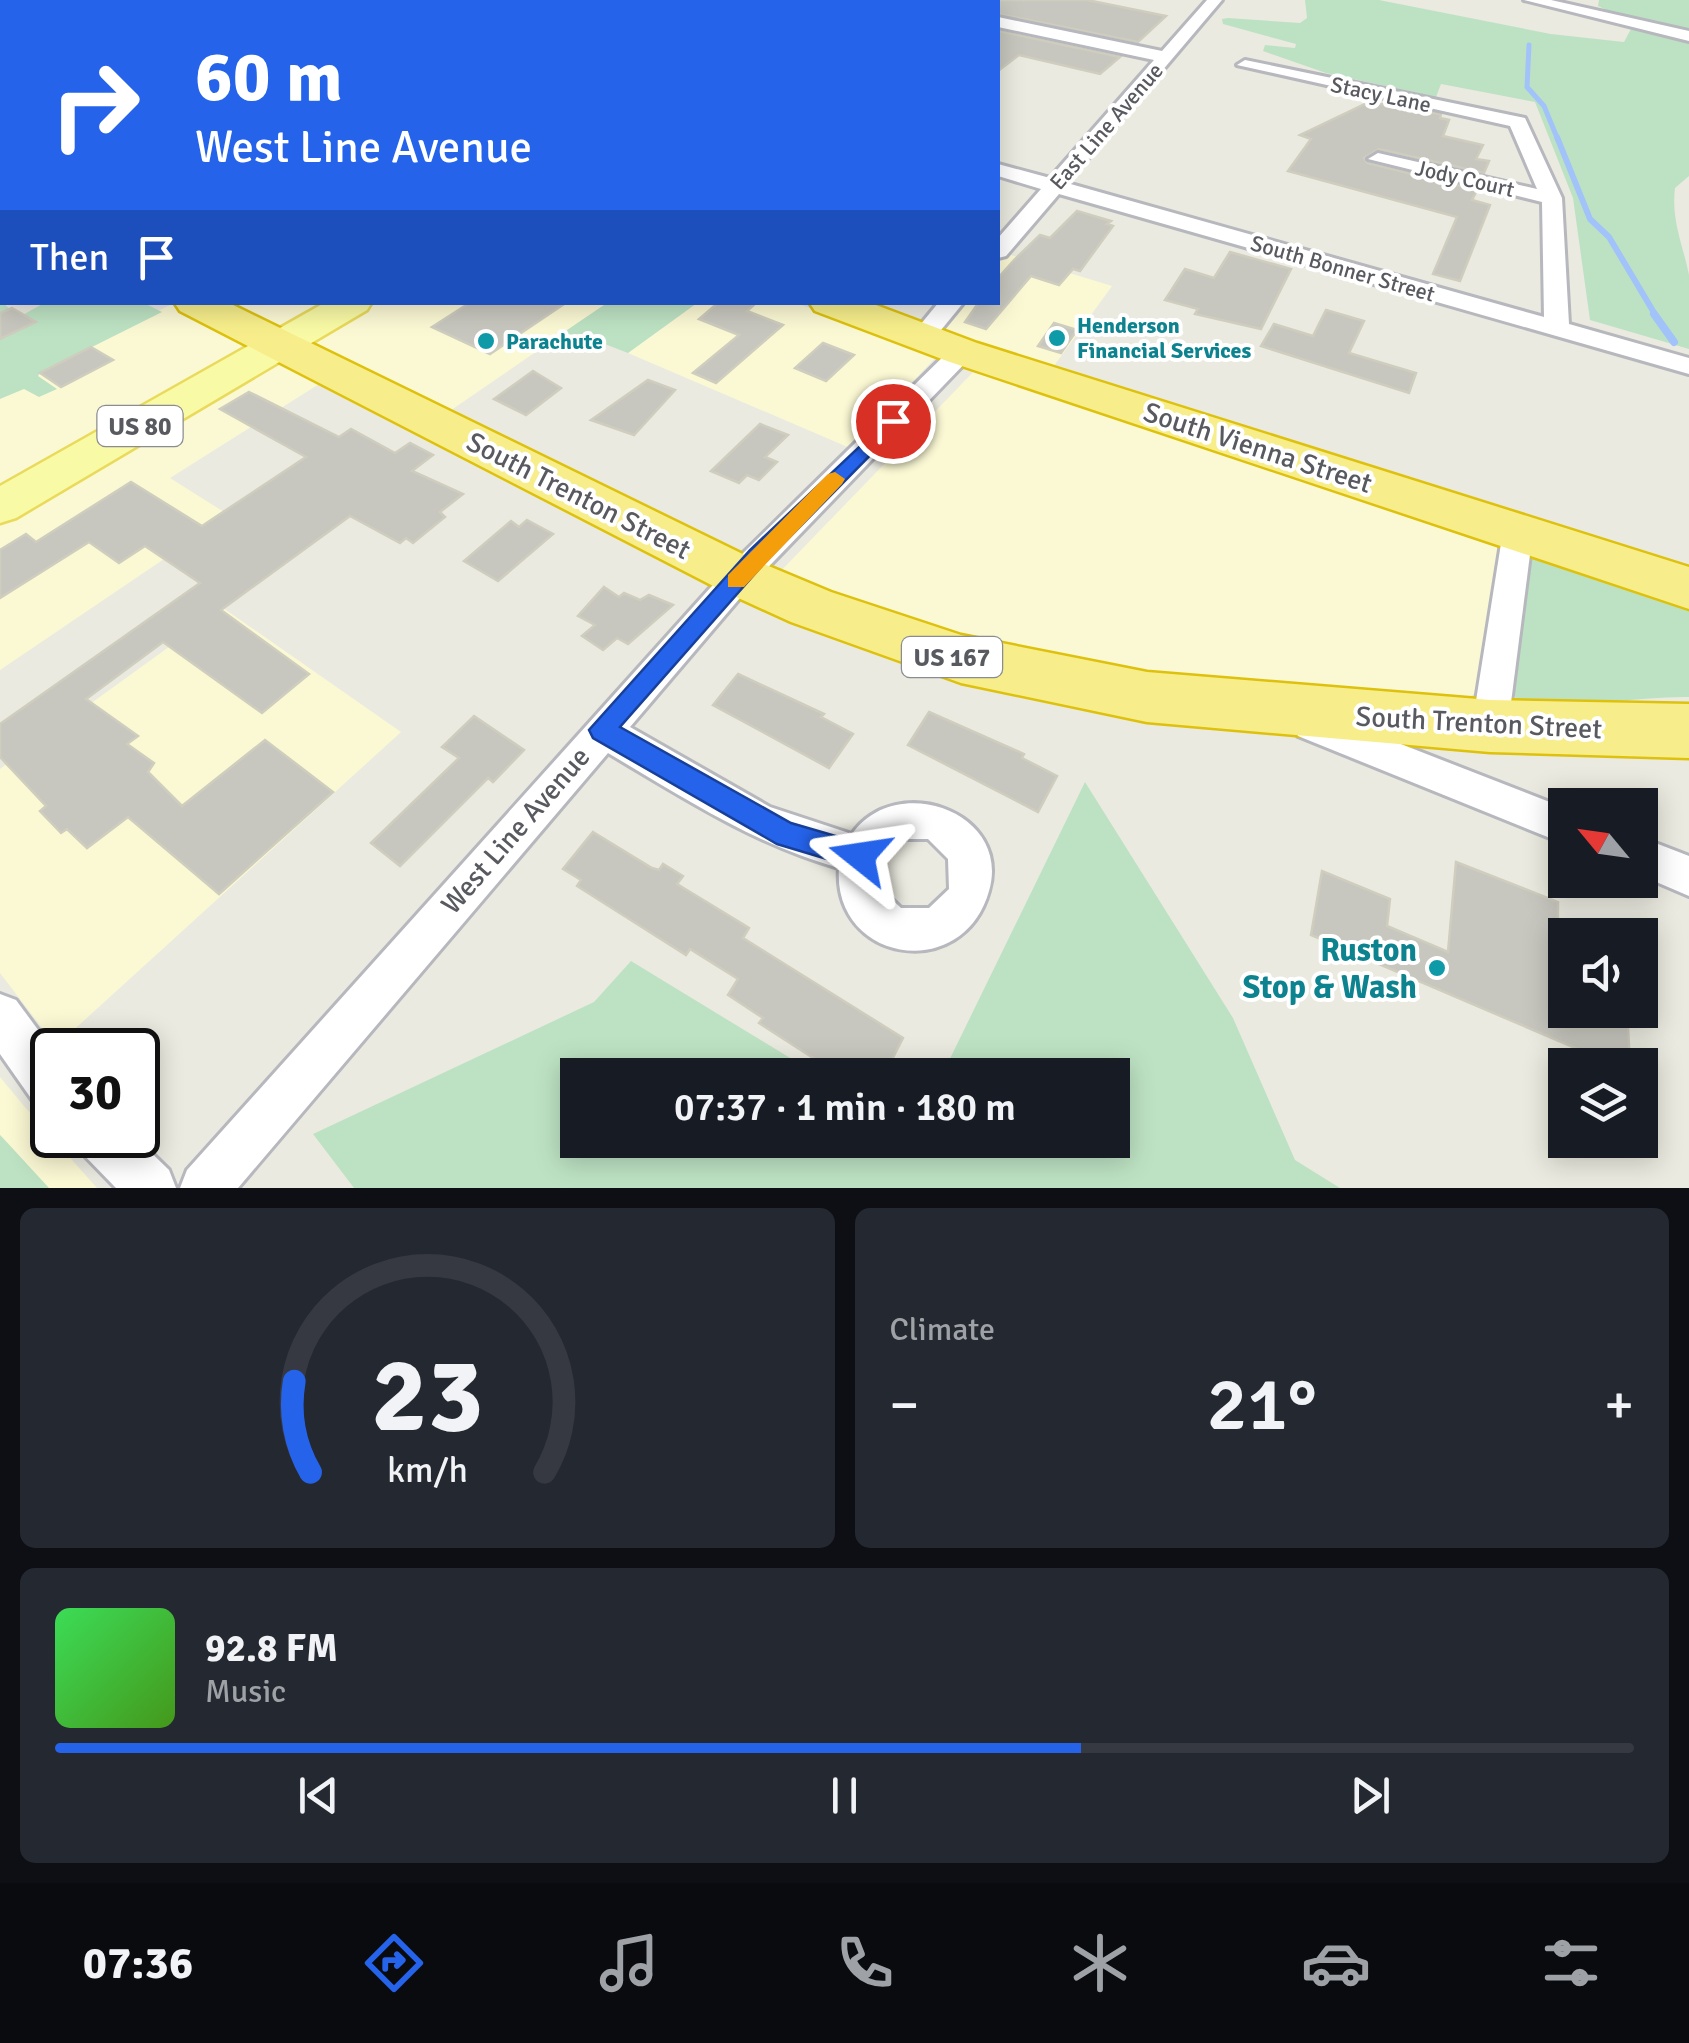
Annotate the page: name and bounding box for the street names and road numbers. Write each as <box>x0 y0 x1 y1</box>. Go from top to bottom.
street label: East Line Avenue <box>1044 57 1169 195</box>
street label: Stacy Lane <box>1328 71 1434 118</box>
street label: Jody Court <box>1413 154 1517 203</box>
street label: South Bonner Street <box>1248 229 1438 308</box>
street label: South Vienna Street <box>1139 395 1376 501</box>
road number: US 80 <box>98 406 182 446</box>
street label: South Trenton Street <box>461 425 696 567</box>
road number: US 167 <box>902 637 1002 677</box>
street label: South Trenton Street <box>1355 700 1603 746</box>
street label: West Line Avenue <box>434 740 597 921</box>

